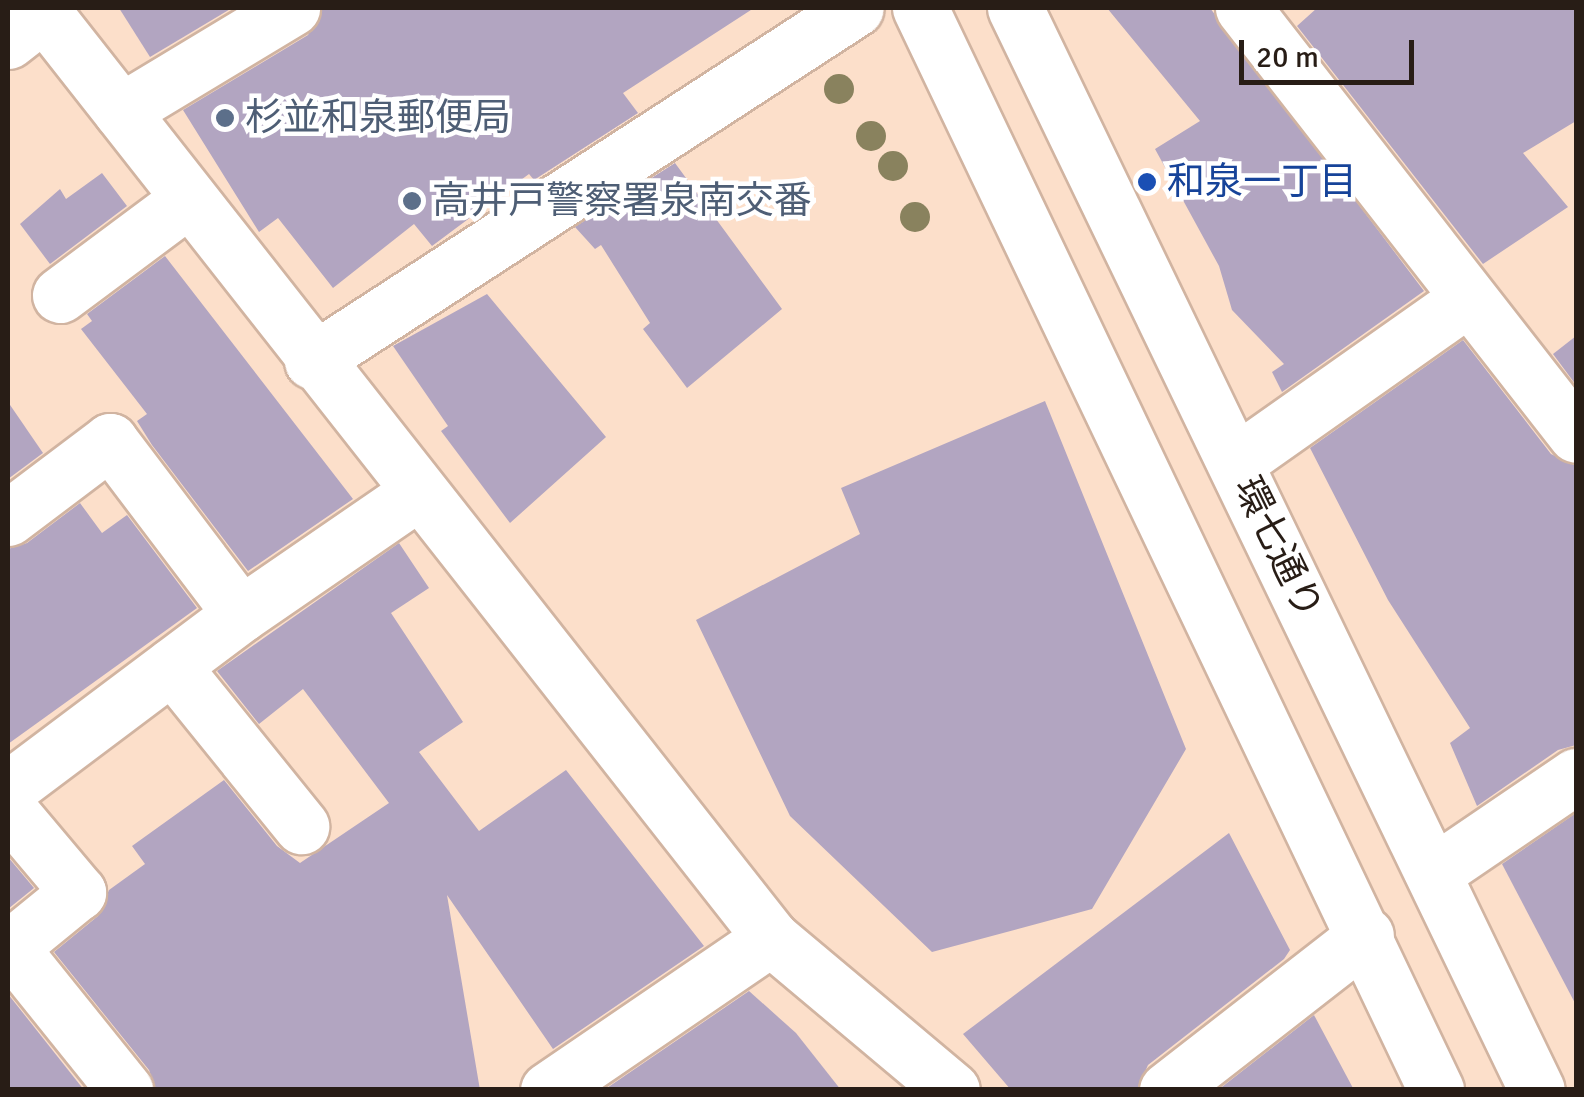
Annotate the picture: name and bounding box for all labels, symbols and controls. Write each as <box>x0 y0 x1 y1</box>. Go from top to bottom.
scale bar <box>1244 20 1419 82</box>
text: 20 m <box>1256 39 1319 76</box>
place label: 杉並和泉郵便局 <box>245 95 511 141</box>
marker: 杉並和泉郵便局 <box>214 107 236 129</box>
place label: 和泉一丁目 <box>1167 159 1357 205</box>
marker: 和泉一丁目 <box>1136 171 1158 193</box>
place label: 高井戸警察署泉南交番 <box>432 178 812 224</box>
marker: 高井戸警察署泉南交番 <box>401 190 423 212</box>
street label: 環七通り <box>1224 470 1332 626</box>

